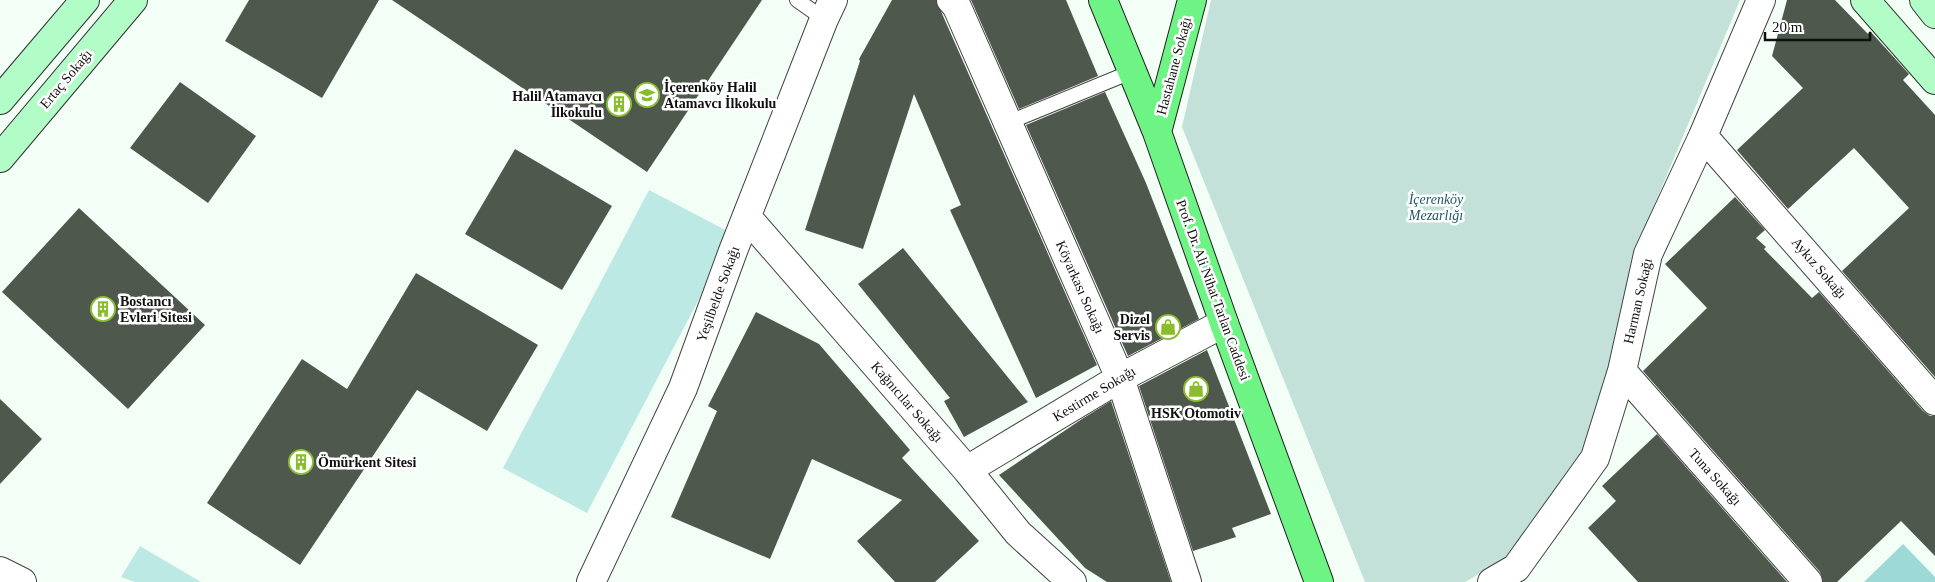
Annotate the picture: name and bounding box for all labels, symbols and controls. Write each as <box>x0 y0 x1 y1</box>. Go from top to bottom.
scale bar <box>1765 10 1870 42</box>
street label: Hastahane Sokağı <box>1154 15 1194 117</box>
text: 20 m <box>1772 19 1803 35</box>
street label: Ertaç Sokağı <box>37 47 95 111</box>
place label: İçerenköy Halil Atamavcı İlkokulu <box>664 79 777 111</box>
school or university icon: İçerenköy Halil Atamavcı İlkokulu <box>634 82 660 108</box>
place label: Halil Atamavcı İlkokulu <box>512 89 602 120</box>
building icon: Halil Atamavcı İlkokulu <box>606 91 632 117</box>
park label: İçerenköy Mezarlığı <box>1408 192 1464 223</box>
street label: Prof. Dr. Ali Nihat Tarlan Caddesi <box>1173 198 1253 383</box>
street label: Aykız Sokağı <box>1789 235 1849 301</box>
street label: Köyarkası Sokağı <box>1053 238 1107 336</box>
street label: Yeşilbelde Sokağı <box>694 244 742 344</box>
street label: Harman Sokağı <box>1621 257 1655 345</box>
place label: Bostancı Evleri Sitesi <box>120 294 192 325</box>
building icon: Bostancı Evleri Sitesi <box>90 296 116 322</box>
place label: Dizel Servis <box>1113 312 1151 343</box>
shop icon: Dizel Servis <box>1155 314 1181 340</box>
street label: Kağnıcılar Sokağı <box>868 359 946 445</box>
street label: Kestirme Sokağı <box>1050 363 1138 425</box>
shop icon: HSK Otomotiv <box>1183 376 1209 402</box>
place label: HSK Otomotiv <box>1151 406 1241 421</box>
street label: Tuna Sokağı <box>1686 446 1744 508</box>
building icon: Ömürkent Sitesi <box>288 449 314 475</box>
place label: Ömürkent Sitesi <box>318 454 417 470</box>

